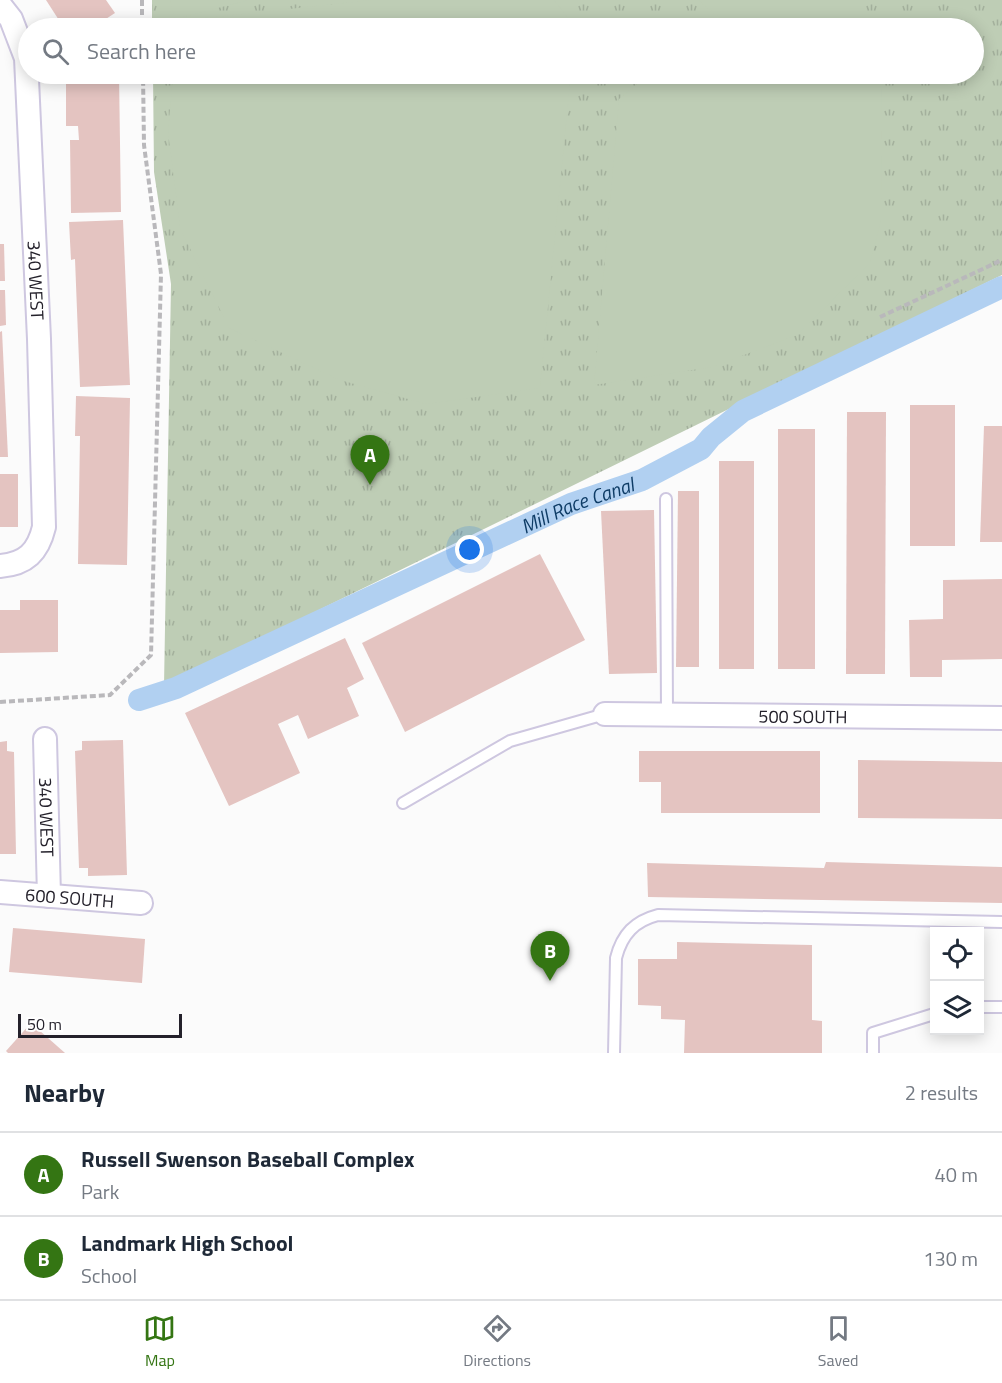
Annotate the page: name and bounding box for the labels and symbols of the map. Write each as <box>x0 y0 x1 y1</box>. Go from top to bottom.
street label: 340 WEST <box>21 240 52 321</box>
pin: A <box>350 436 389 485</box>
water label: Mill Race Canal <box>515 468 640 541</box>
your location <box>455 535 484 564</box>
street label: 500 SOUTH <box>758 702 848 730</box>
street label: 340 WEST <box>32 777 62 858</box>
street label: 600 SOUTH <box>24 881 115 914</box>
pin: B <box>530 932 570 981</box>
scale bar <box>18 1011 182 1038</box>

